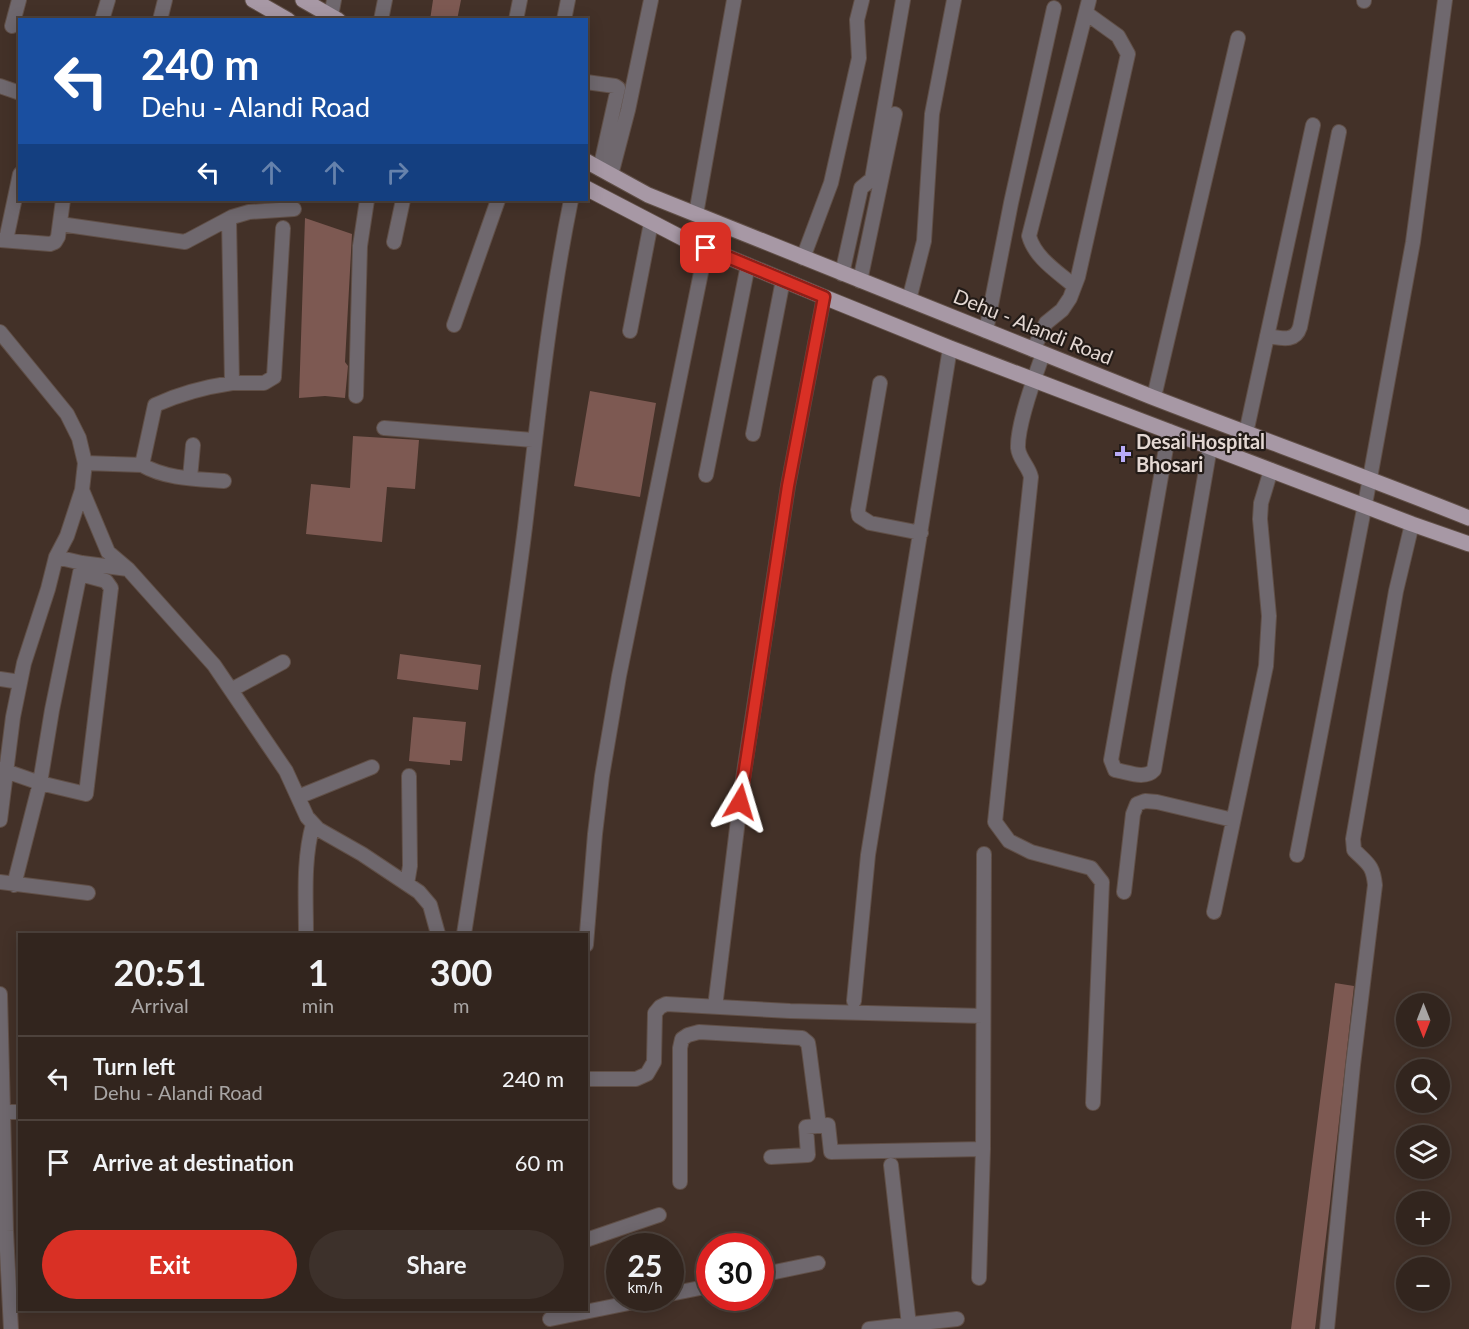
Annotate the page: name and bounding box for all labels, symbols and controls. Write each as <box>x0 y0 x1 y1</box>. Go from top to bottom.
text: 240 m <box>141 39 259 89</box>
icon: left <box>42 42 120 120</box>
text: Dehu - Alandi Road <box>141 90 370 123</box>
icon: left <box>192 156 225 189</box>
icon: ahead <box>255 156 288 189</box>
icon: ahead <box>318 156 351 189</box>
icon: right <box>381 156 414 189</box>
pin <box>680 222 731 273</box>
icon: arrive <box>689 231 722 264</box>
street label: Dehu - Alandi Road <box>950 283 1117 369</box>
place label: Desai Hospital Bhosari <box>1136 429 1265 476</box>
marker: Desai Hospital Bhosari <box>1114 445 1132 463</box>
position arrow <box>708 770 772 834</box>
text: 20:51 <box>114 950 206 994</box>
text: 1 <box>308 950 329 994</box>
text: 300 <box>430 950 492 994</box>
text: Arrival <box>131 993 189 1017</box>
text: min <box>302 993 334 1017</box>
text: m <box>453 993 469 1017</box>
north arrow <box>1396 993 1450 1047</box>
map controls <box>1396 993 1450 1311</box>
text: Turn left <box>93 1053 175 1080</box>
button: search <box>1396 1059 1450 1113</box>
icon: left <box>42 1062 75 1095</box>
text: 240 m <box>502 1065 564 1092</box>
text: Dehu - Alandi Road <box>93 1080 263 1104</box>
button: layers <box>1396 1125 1450 1179</box>
icon: arrive <box>42 1146 75 1179</box>
text: Arrive at destination <box>93 1149 294 1176</box>
text: 60 m <box>515 1149 564 1176</box>
button: + <box>1396 1191 1450 1245</box>
button: Exit <box>42 1230 297 1299</box>
button: Share <box>309 1230 564 1299</box>
speed limit sign: 30 <box>696 1233 774 1311</box>
text: 25 <box>628 1247 662 1283</box>
button: − <box>1396 1257 1450 1311</box>
text: km/h <box>627 1278 663 1296</box>

